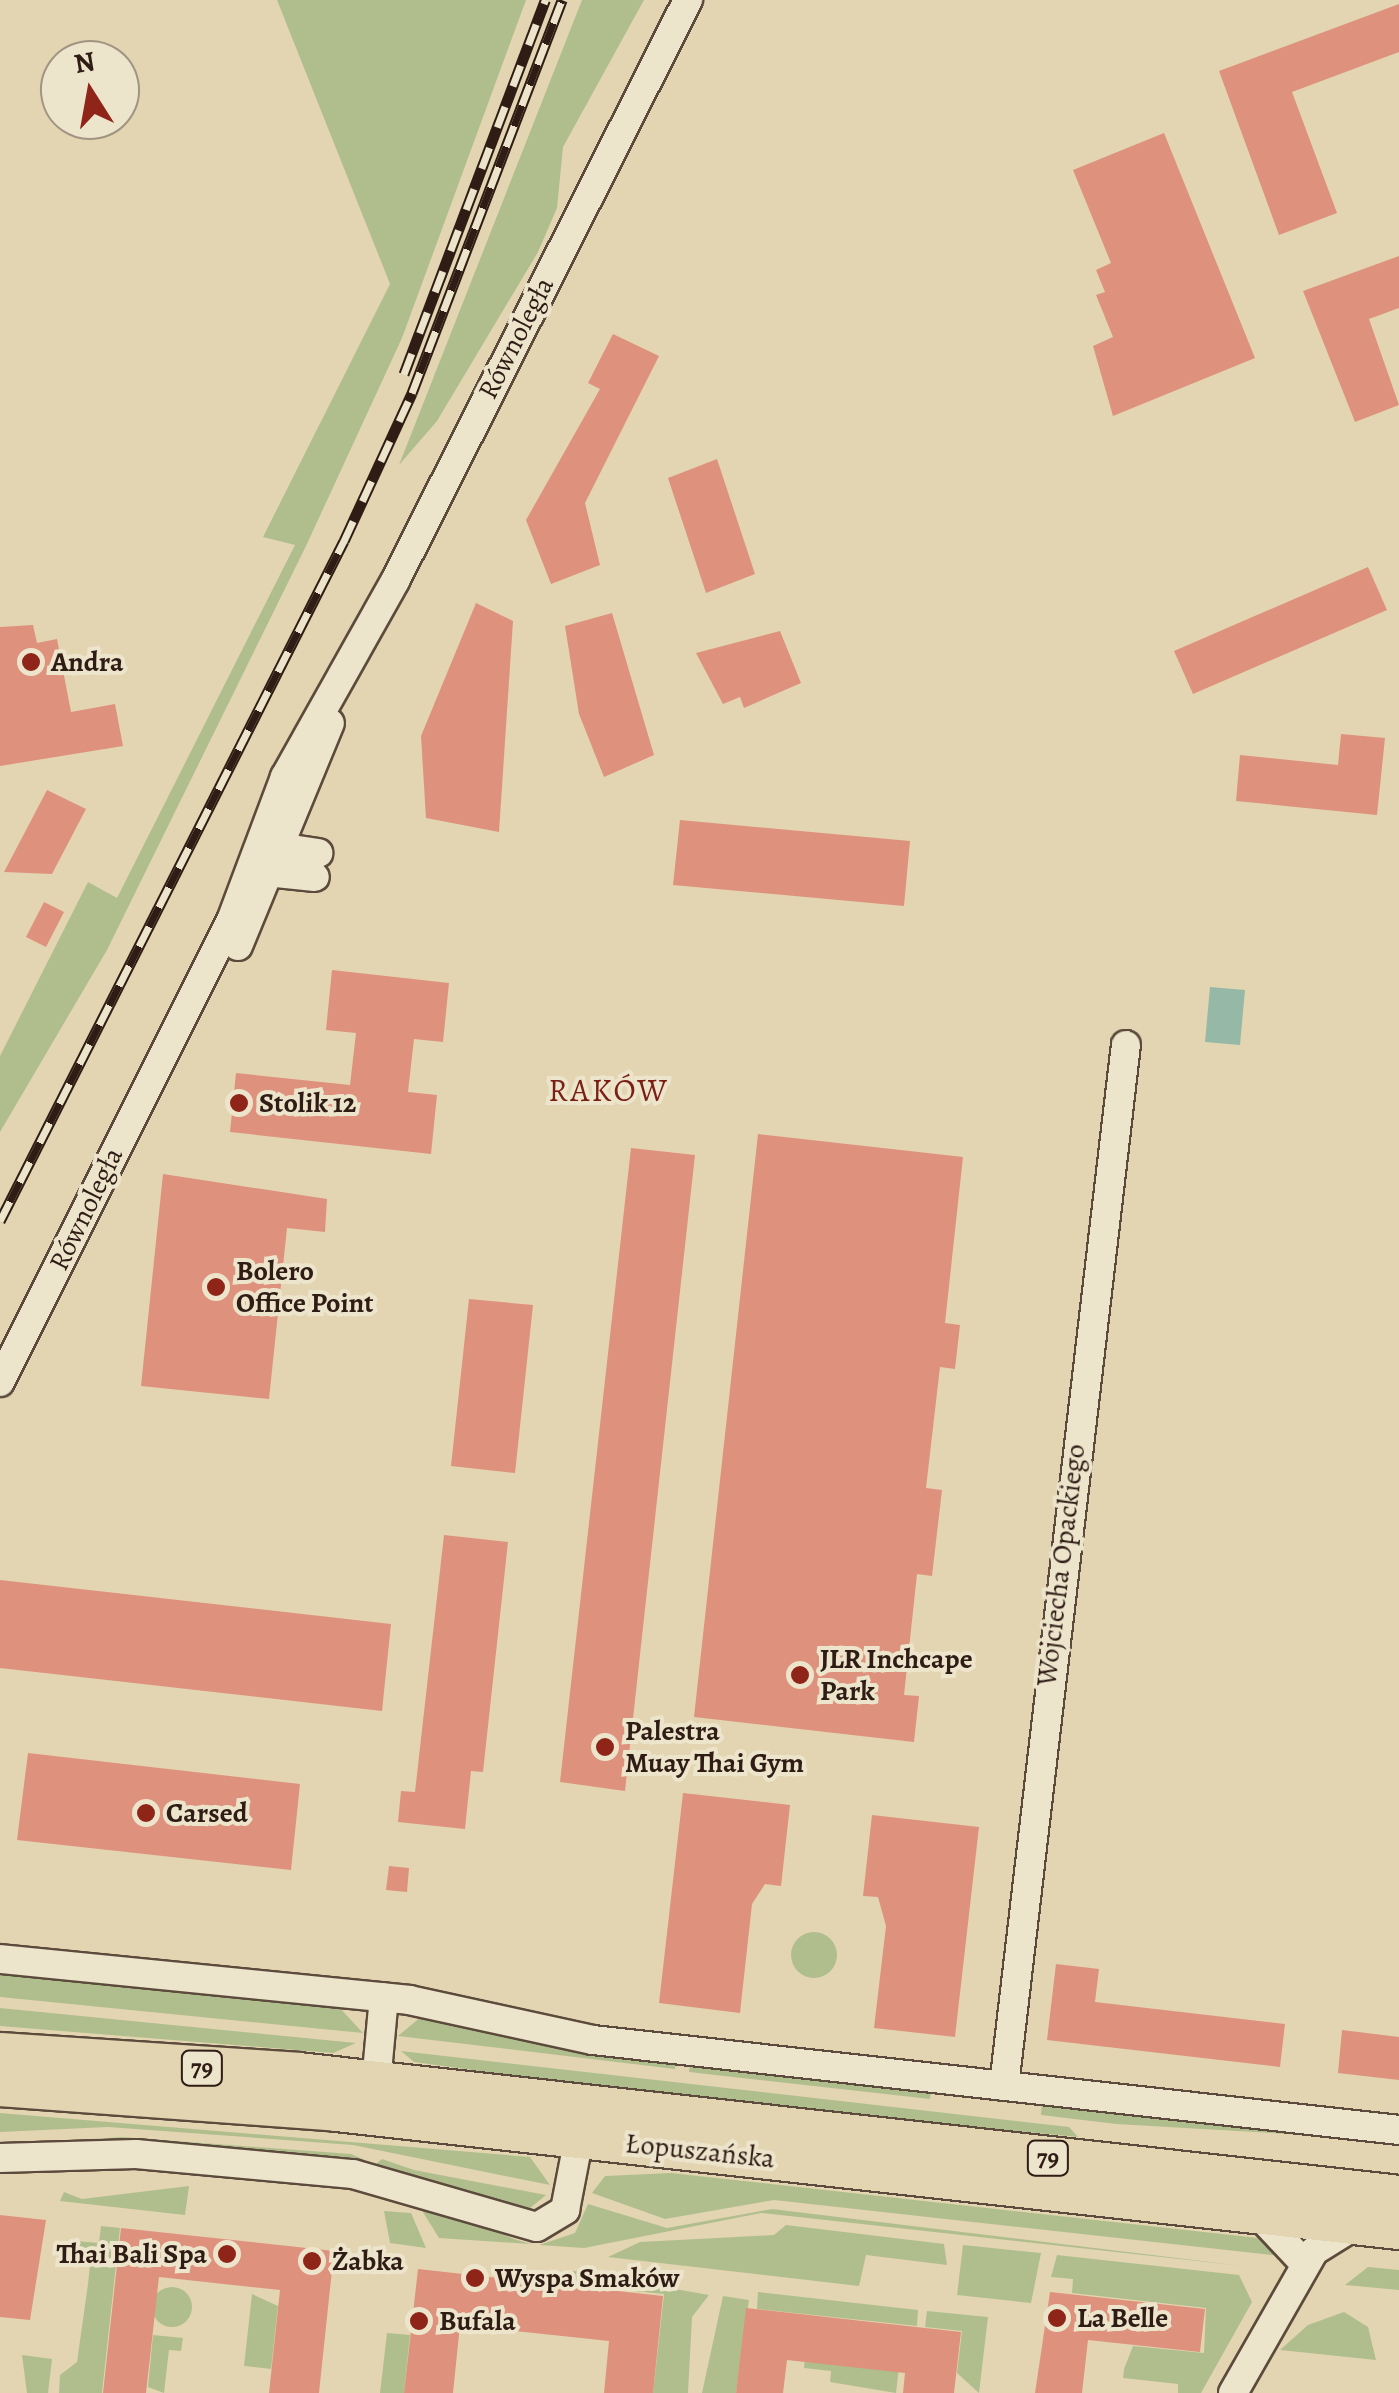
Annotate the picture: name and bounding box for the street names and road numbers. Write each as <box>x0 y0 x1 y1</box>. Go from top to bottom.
street label: Równoległa <box>471 271 561 405</box>
street label: Równoległa <box>42 1142 130 1276</box>
street label: Wojciecha Opackiego <box>1029 1442 1093 1688</box>
road number: 79 <box>180 2048 224 2088</box>
street label: Łopuszańska <box>624 2126 776 2176</box>
road number: 79 <box>1026 2138 1070 2178</box>

